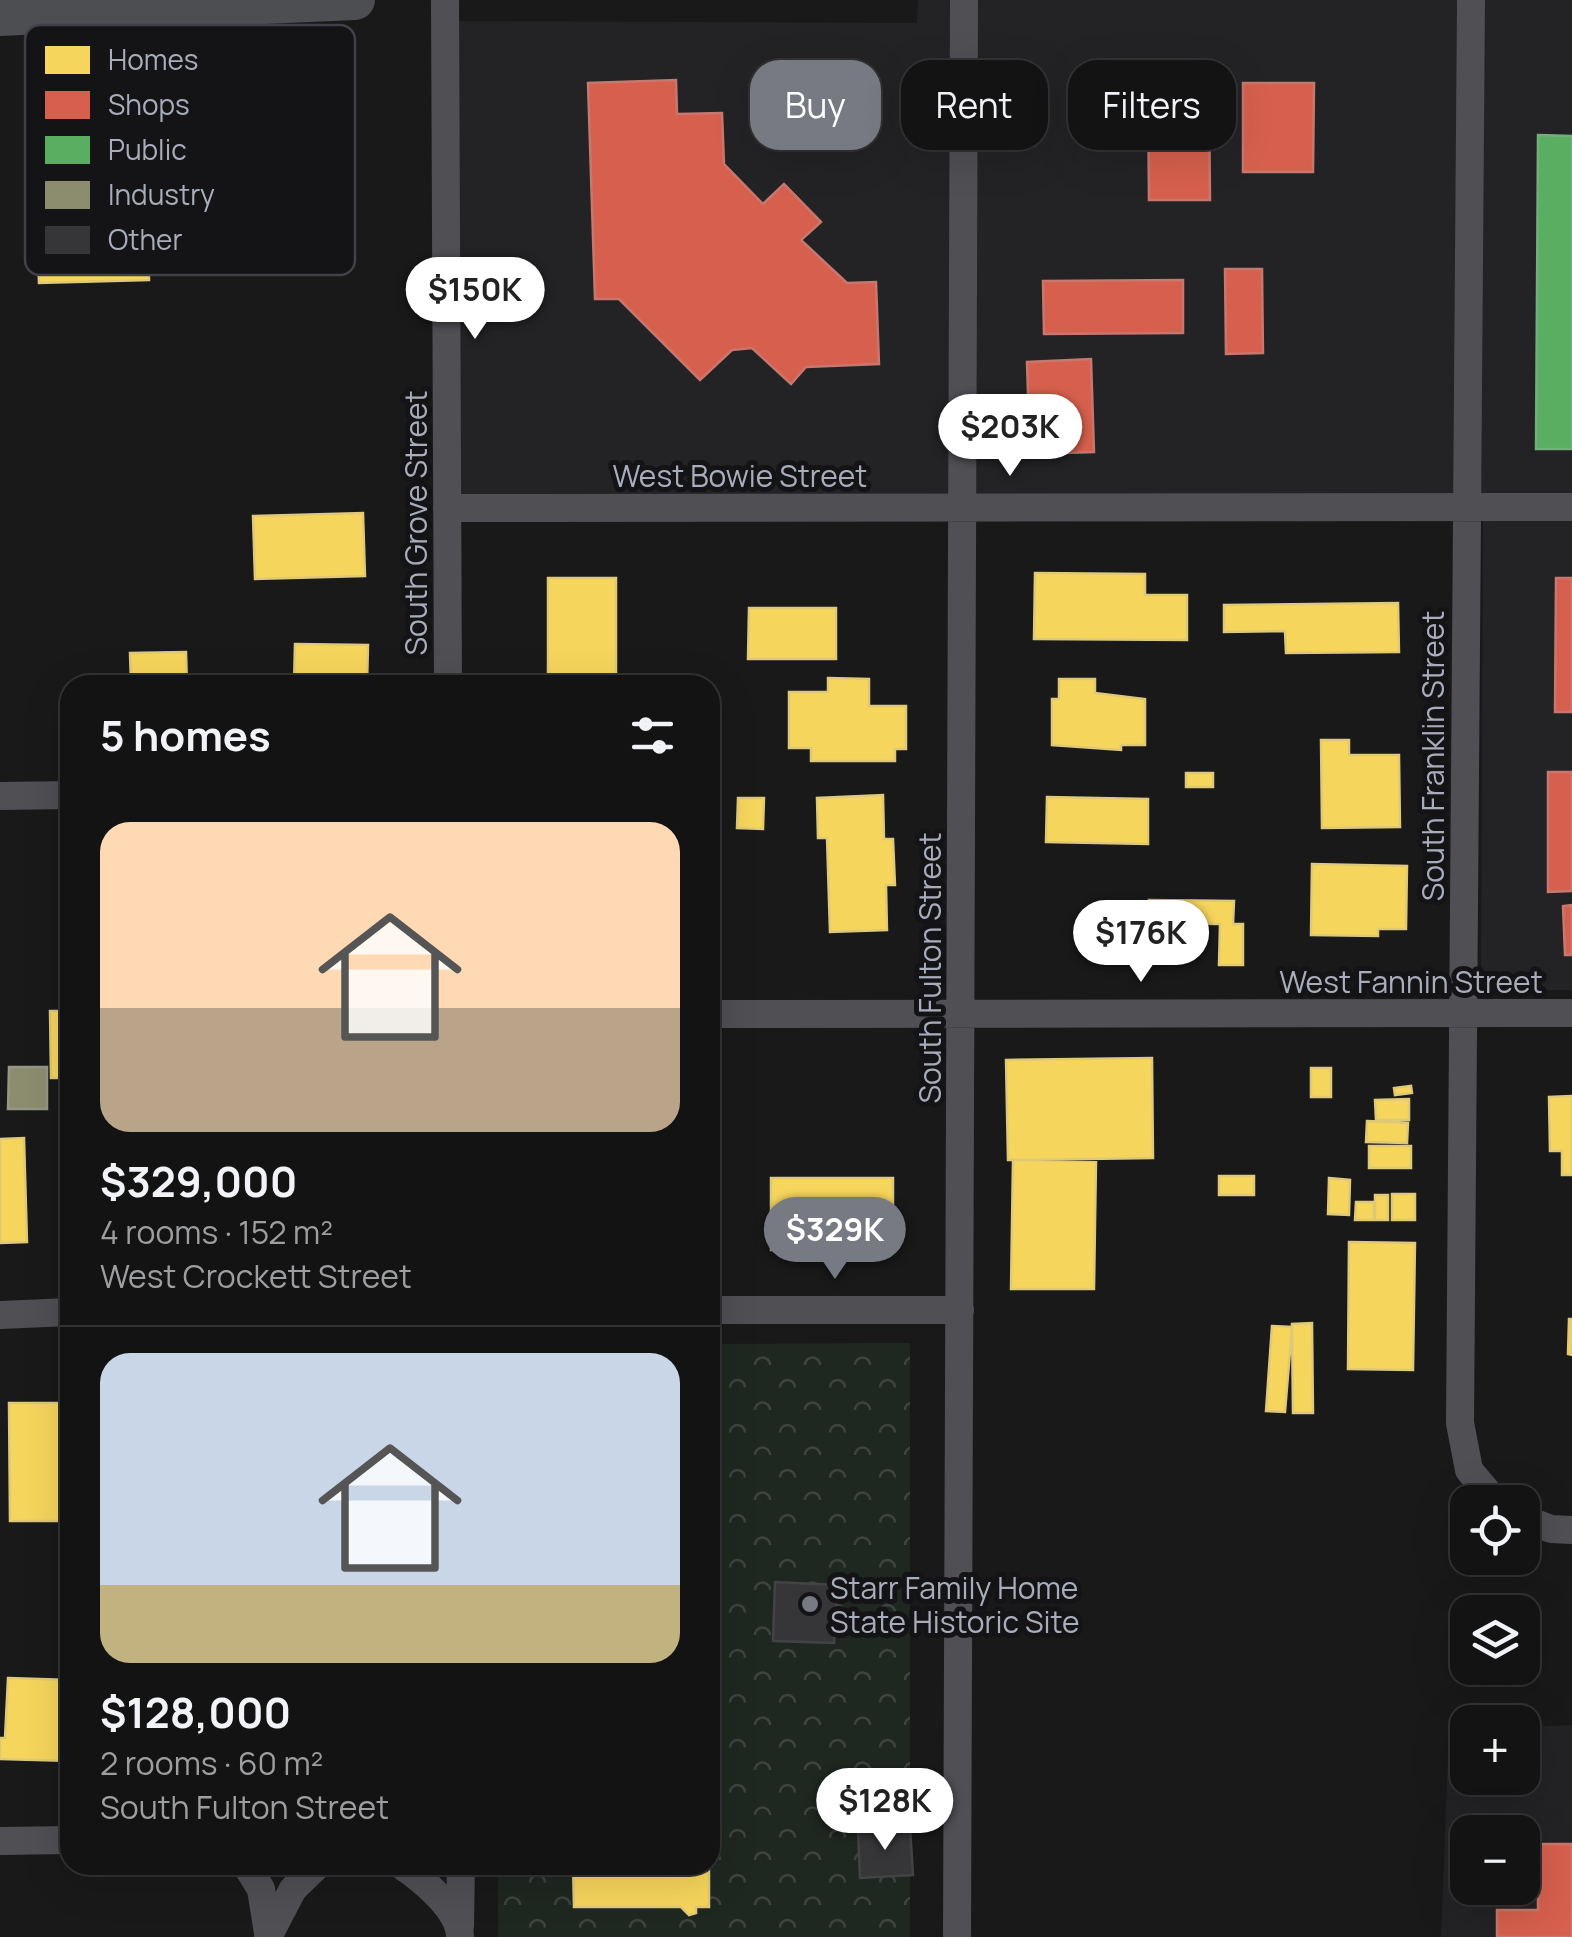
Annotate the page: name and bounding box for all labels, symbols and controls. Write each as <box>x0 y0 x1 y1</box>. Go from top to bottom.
legend <box>25 25 355 275</box>
text: Homes <box>108 40 198 78</box>
chip: Buy <box>750 60 881 150</box>
chip: Rent <box>901 60 1048 150</box>
chip: Filters <box>1068 60 1236 150</box>
text: Shops <box>108 85 190 123</box>
text: Public <box>108 130 187 168</box>
text: Industry <box>108 175 215 213</box>
text: Other <box>108 220 183 258</box>
pin: $150K <box>405 257 545 342</box>
text: $150K <box>428 267 522 311</box>
street label: South Grove Street <box>395 391 436 656</box>
pin: $203K <box>940 394 1080 479</box>
text: $203K <box>960 404 1060 448</box>
street label: West Bowie Street <box>613 455 867 496</box>
street label: South Franklin Street <box>1412 611 1453 901</box>
text: 5 homes <box>100 706 271 764</box>
icon: filters <box>625 708 680 763</box>
street label: South Fulton Street <box>909 833 950 1103</box>
icon: home <box>300 887 480 1067</box>
pin: $176K <box>1071 900 1211 985</box>
text: $176K <box>1095 910 1187 954</box>
street label: West Fannin Street <box>1279 961 1543 1002</box>
text: $329,000 <box>100 1152 297 1210</box>
pin: $329K <box>765 1197 905 1282</box>
text: $329K <box>786 1207 884 1251</box>
text: 4 rooms · 152 m² <box>100 1210 333 1254</box>
text: West Crockett Street <box>100 1254 412 1298</box>
icon: home <box>300 1418 480 1598</box>
map controls <box>1450 1485 1540 1905</box>
button: locate <box>1450 1485 1540 1575</box>
place label: Starr Family Home State Historic Site <box>830 1567 1079 1642</box>
marker: Starr Family Home State Historic Site <box>799 1593 821 1615</box>
button: layers <box>1450 1595 1540 1685</box>
text: $128,000 <box>100 1683 291 1741</box>
button: + <box>1450 1705 1540 1795</box>
text: 2 rooms · 60 m² <box>100 1741 323 1785</box>
pin: $128K <box>815 1768 955 1853</box>
text: $128K <box>838 1778 932 1822</box>
text: South Fulton Street <box>100 1785 389 1829</box>
button: − <box>1450 1815 1540 1905</box>

